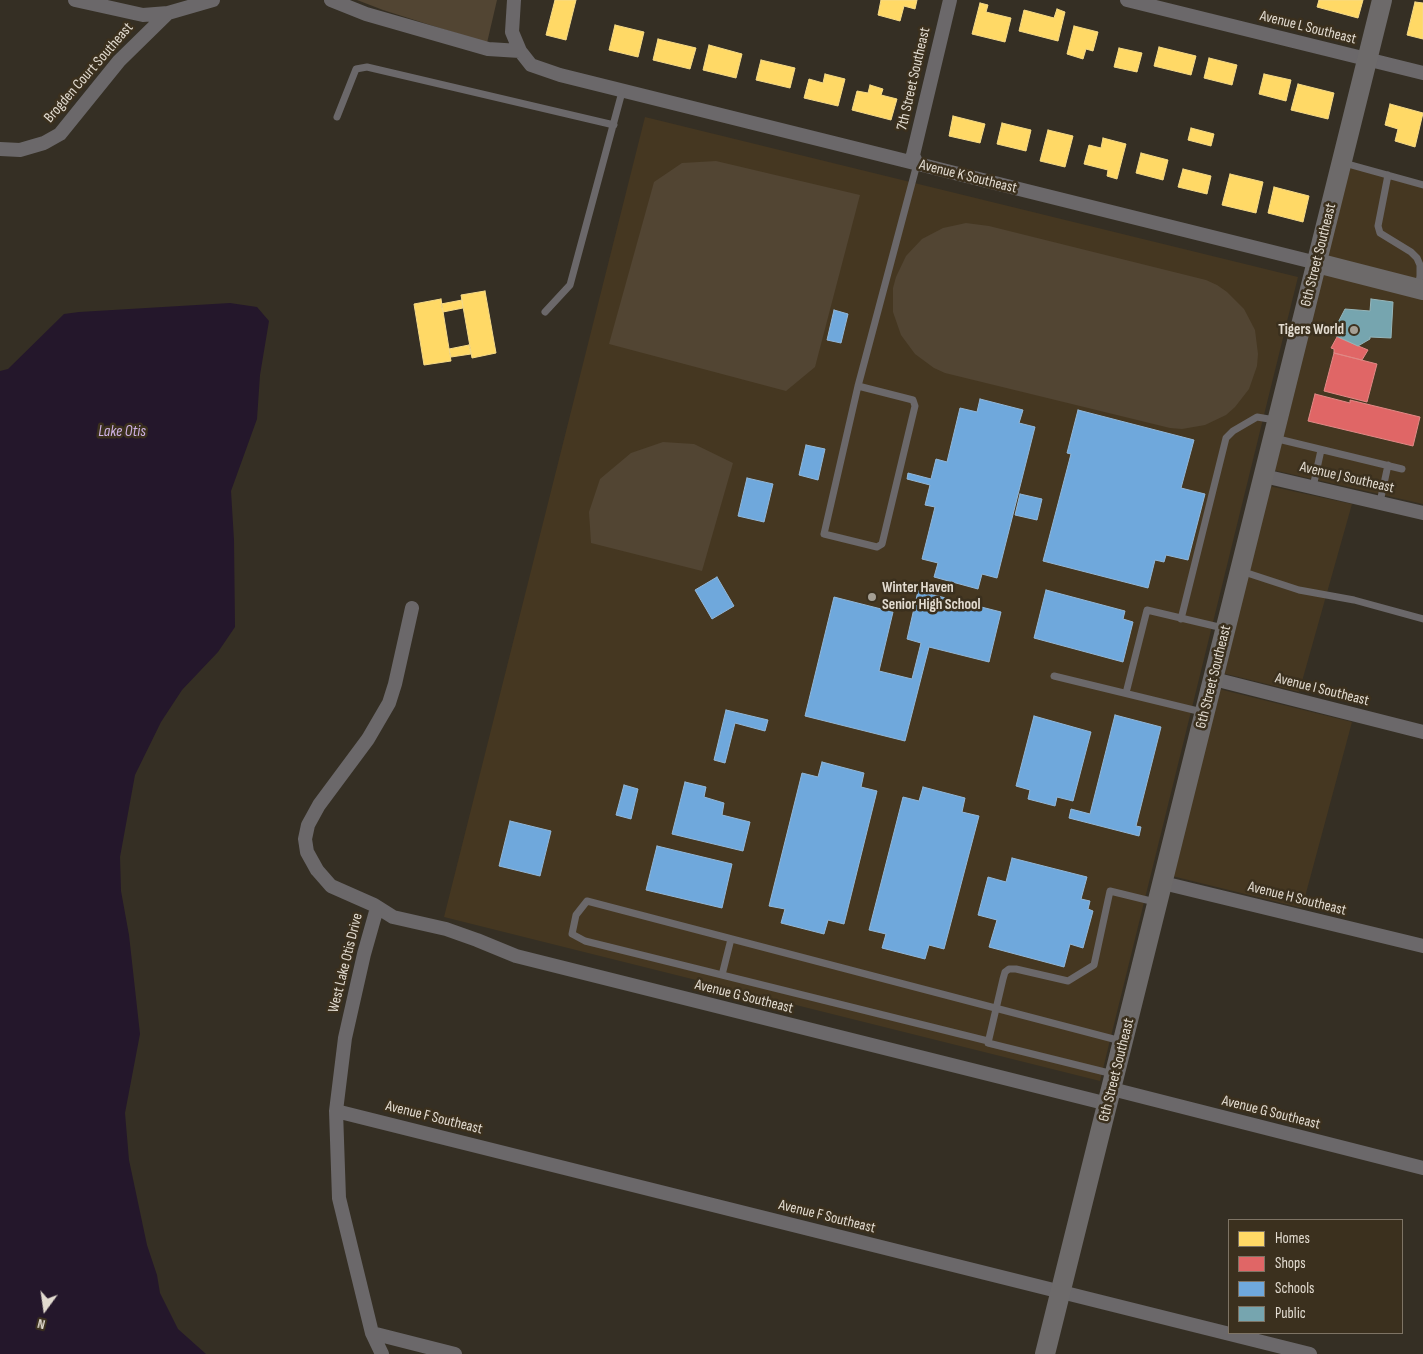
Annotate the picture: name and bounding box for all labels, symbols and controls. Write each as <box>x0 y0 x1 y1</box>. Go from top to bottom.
street label: Avenue L Southeast <box>1258 7 1358 49</box>
street label: Brogden Court Southeast <box>41 19 137 127</box>
street label: 7th Street Southeast <box>893 26 935 132</box>
street label: Avenue K Southeast <box>917 156 1019 198</box>
street label: 6th Street Southeast <box>1297 202 1341 308</box>
place label: Tigers World <box>1278 321 1344 339</box>
marker: Tigers World <box>1348 324 1360 336</box>
water label: Lake Otis <box>98 422 146 442</box>
street label: Avenue J Southeast <box>1298 458 1396 498</box>
place label: Winter Haven Senior High School <box>882 579 981 614</box>
marker: Winter Haven Senior High School <box>866 591 878 603</box>
street label: 6th Street Southeast <box>1192 624 1236 730</box>
street label: Avenue I Southeast <box>1273 670 1371 710</box>
street label: Avenue H Southeast <box>1246 878 1348 920</box>
street label: West Lake Otis Drive <box>325 911 367 1015</box>
street label: Avenue G Southeast <box>693 976 795 1018</box>
street label: 6th Street Southeast <box>1095 1017 1139 1123</box>
street label: Avenue G Southeast <box>1220 1092 1322 1134</box>
street label: Avenue F Southeast <box>384 1097 484 1139</box>
street label: Avenue F Southeast <box>777 1196 877 1238</box>
legend <box>1228 1219 1403 1334</box>
text: Homes <box>1275 1229 1310 1248</box>
text: Shops <box>1275 1254 1306 1273</box>
text: Schools <box>1275 1279 1314 1298</box>
north arrow <box>20 1284 70 1334</box>
text: Public <box>1275 1304 1306 1323</box>
text: N <box>36 1315 47 1333</box>

